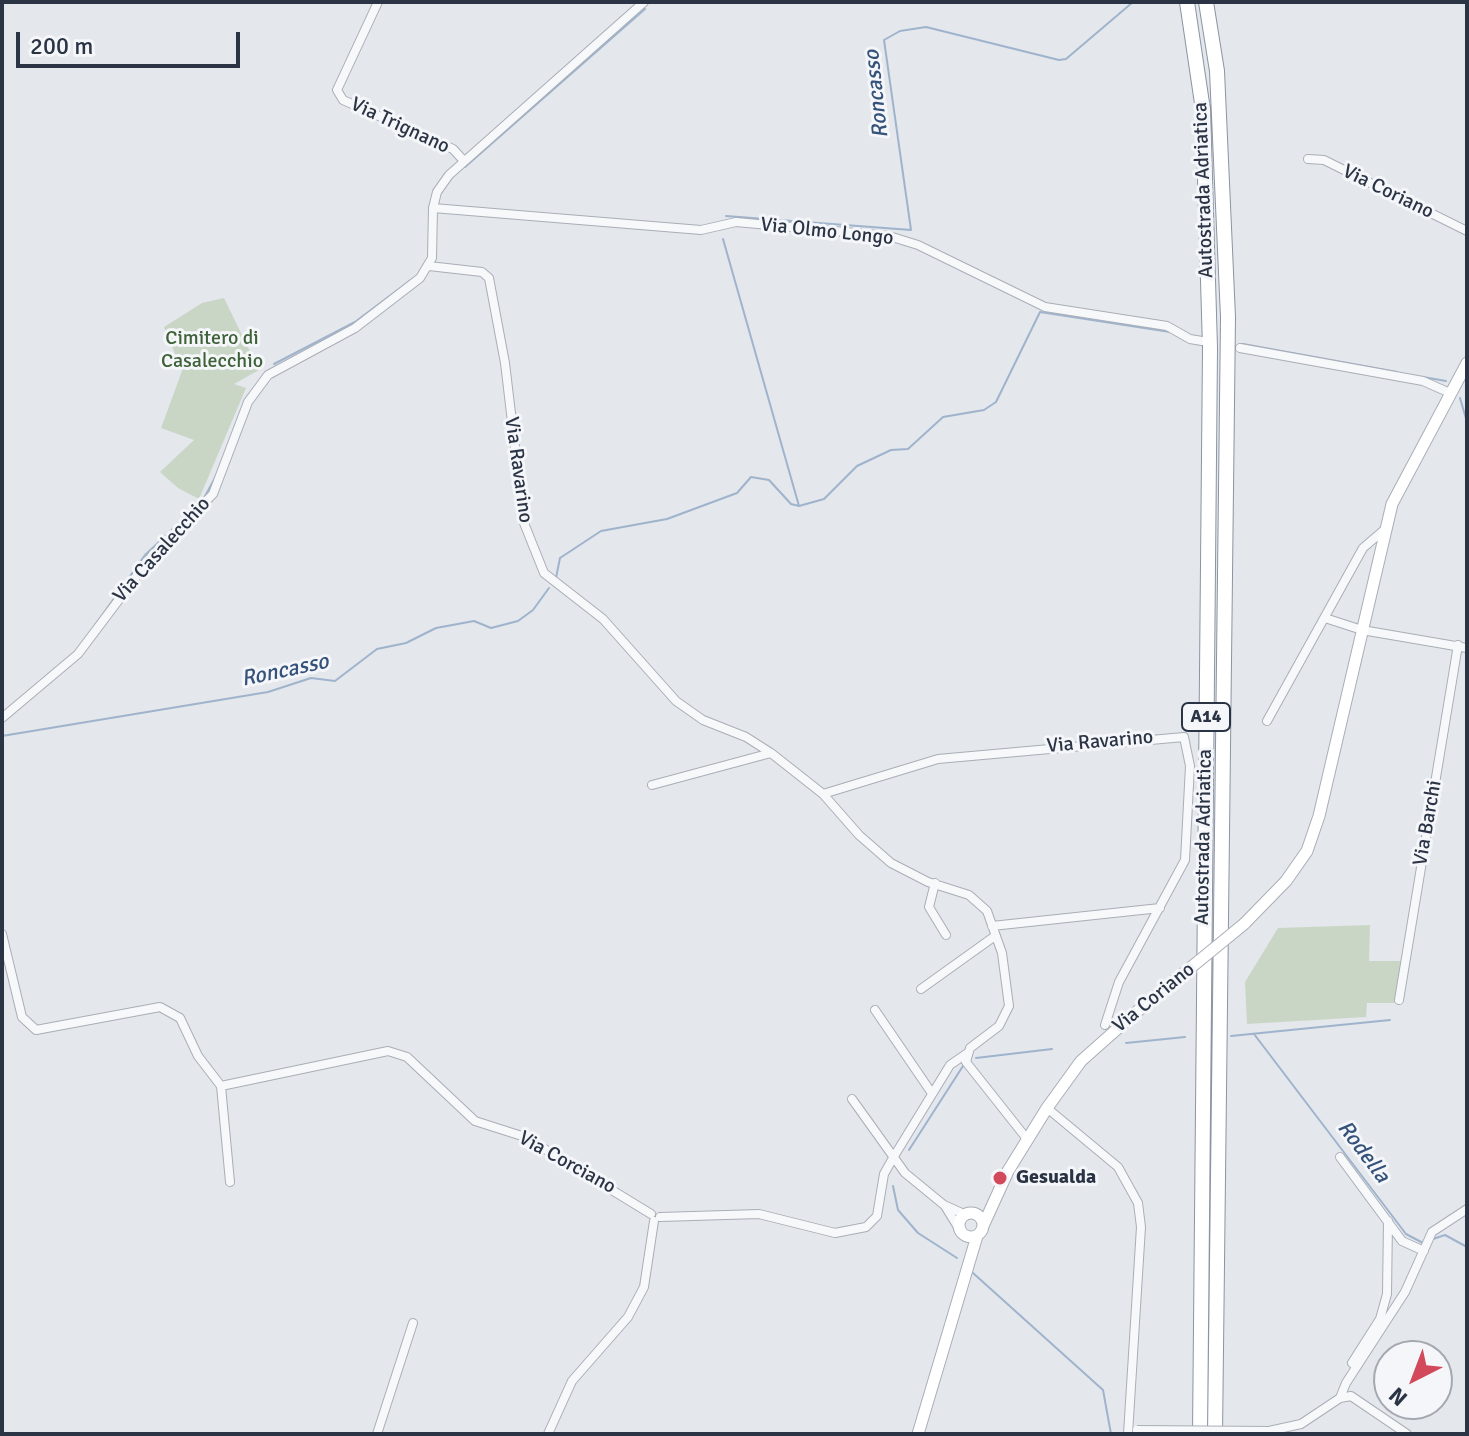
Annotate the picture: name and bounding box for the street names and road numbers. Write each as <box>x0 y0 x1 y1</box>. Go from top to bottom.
street label: Via Trignano <box>347 93 453 159</box>
street label: Autostrada Adriatica <box>1189 102 1219 278</box>
street label: Via Coriano <box>1339 160 1437 224</box>
street label: Via Olmo Longo <box>759 213 895 251</box>
street label: Via Ravarino <box>499 415 537 525</box>
street label: Via Casalecchio <box>108 492 216 608</box>
road number: A14 <box>1182 703 1230 731</box>
street label: Via Ravarino <box>1046 725 1154 759</box>
street label: Autostrada Adriatica <box>1190 749 1218 925</box>
street label: Via Barchi <box>1409 778 1447 868</box>
street label: Via Coriano <box>1108 958 1200 1038</box>
street label: Via Corciano <box>514 1127 620 1199</box>

